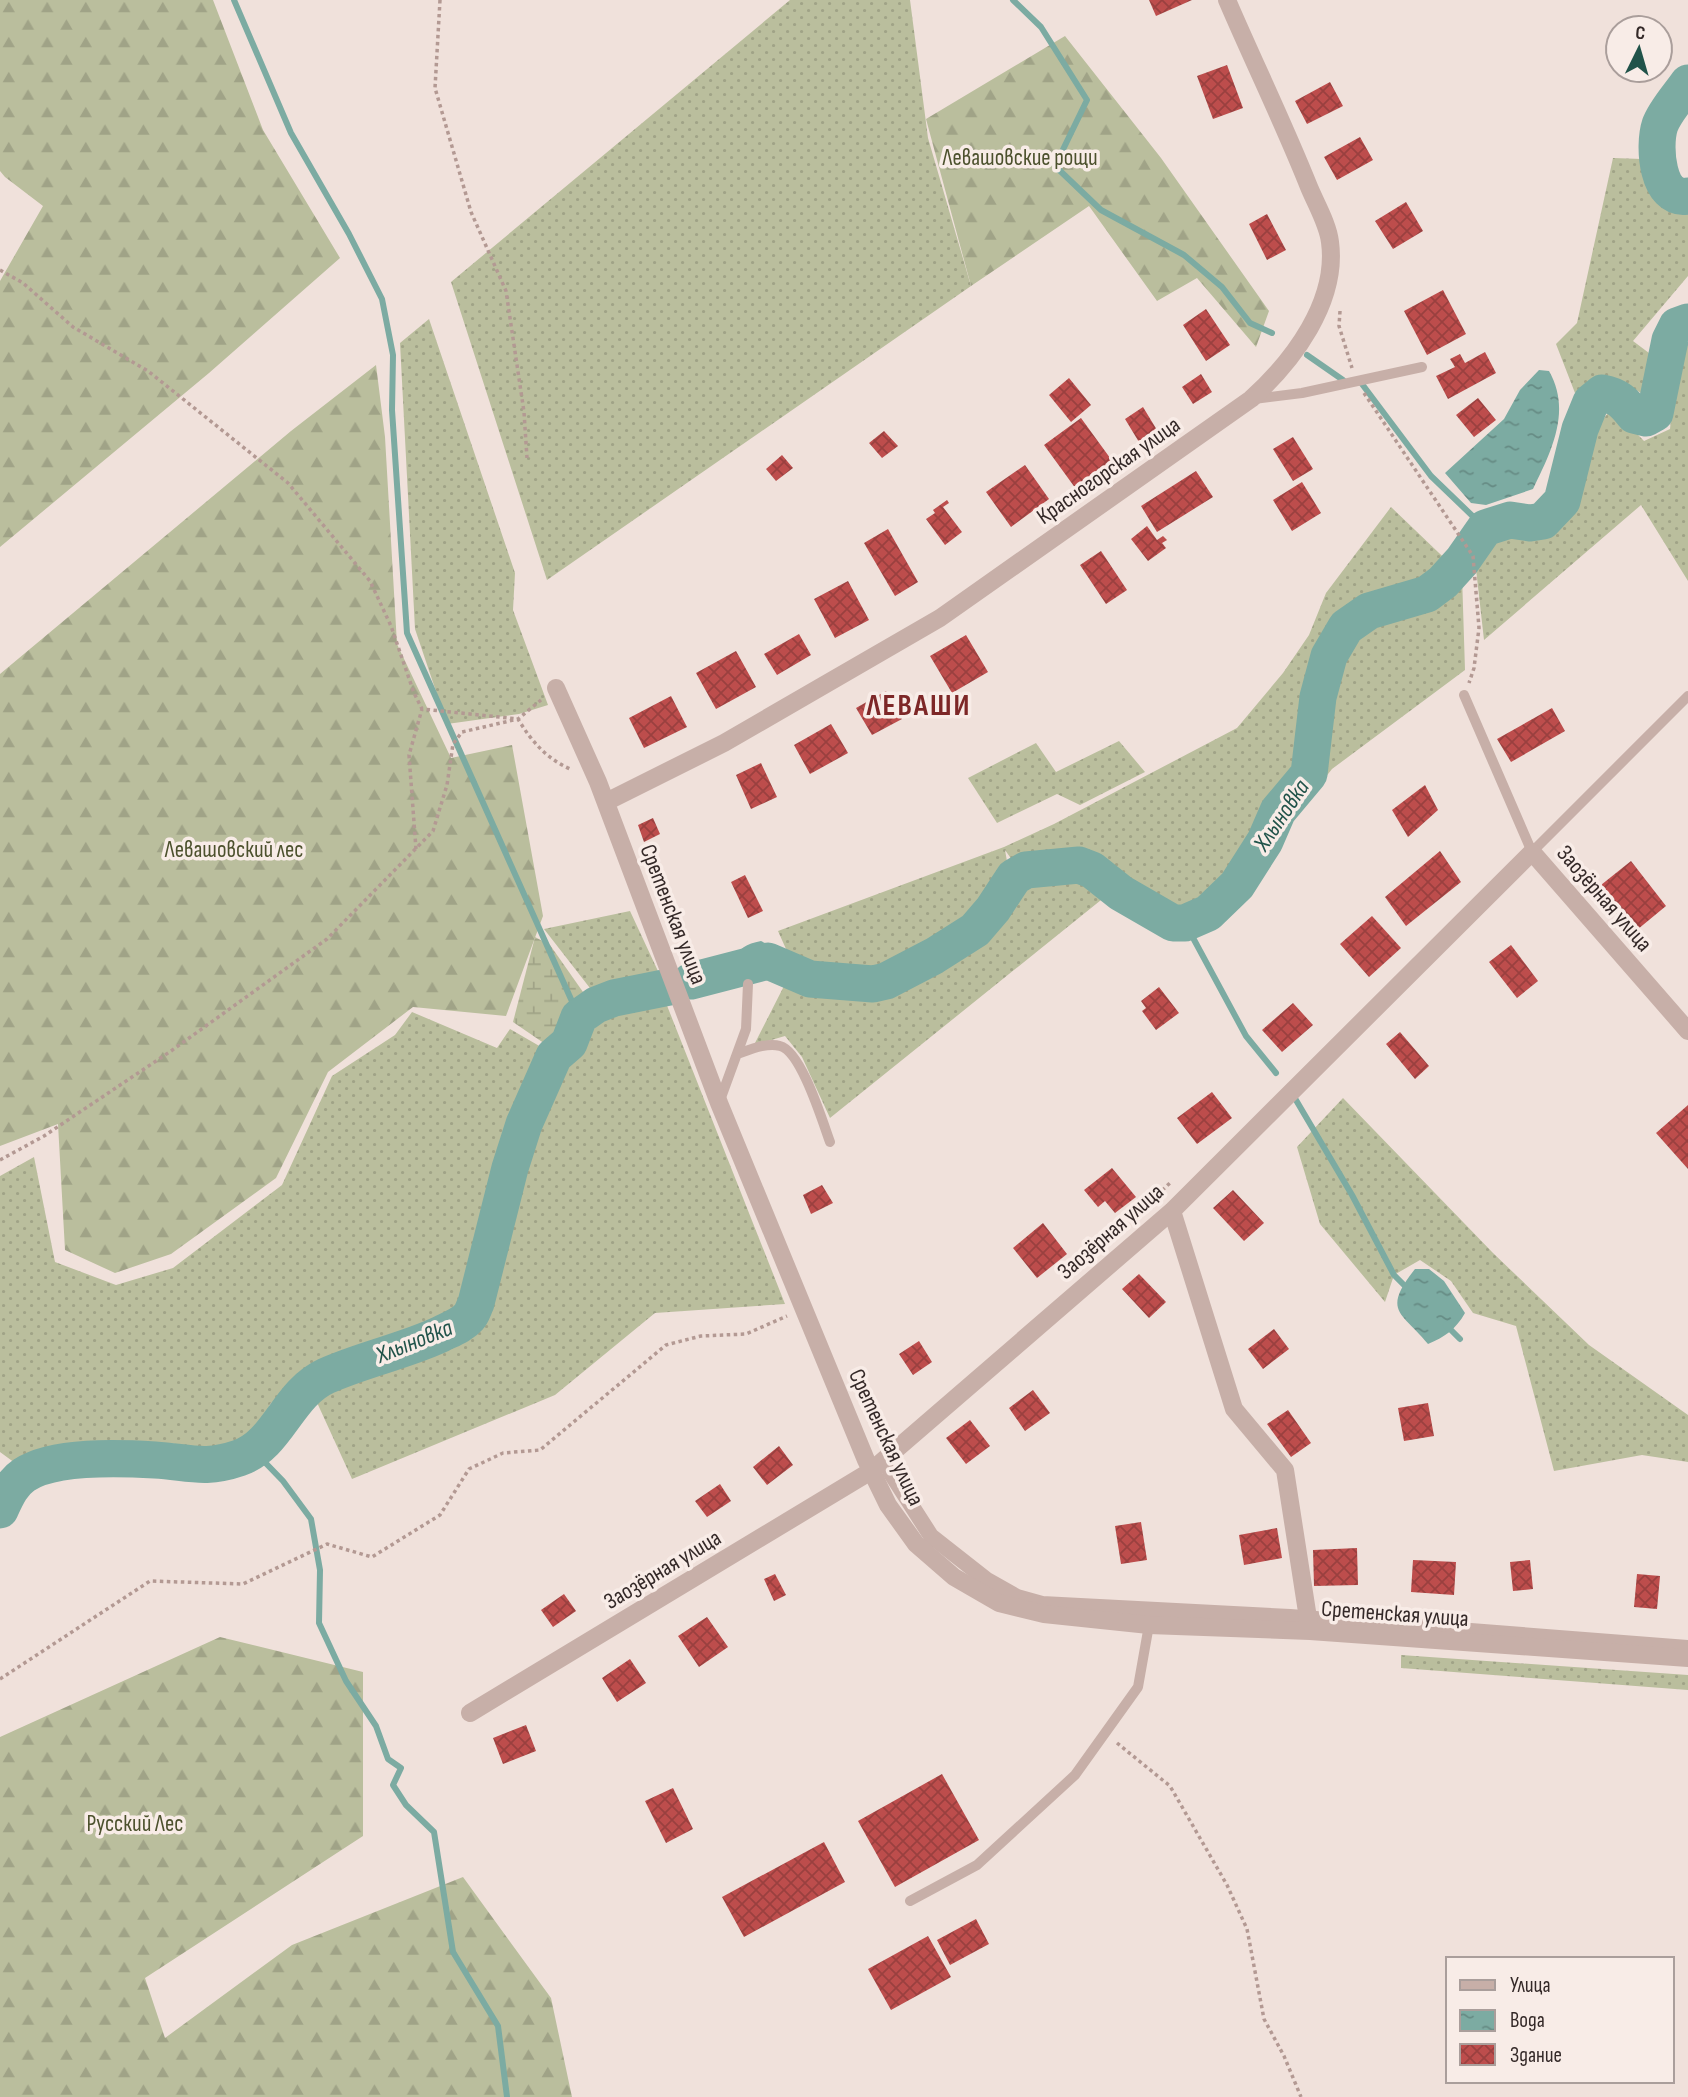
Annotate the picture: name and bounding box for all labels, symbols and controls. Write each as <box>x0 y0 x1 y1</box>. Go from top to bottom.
north arrow <box>1604 14 1674 84</box>
text: С <box>1634 22 1646 45</box>
park label: Левашовские рощи <box>941 144 1098 172</box>
street label: Красногорская улица <box>1031 411 1186 531</box>
district label: ЛЕВАШИ <box>865 688 972 724</box>
water label: Хлыновка <box>1247 774 1316 857</box>
park label: Левашовский лес <box>164 836 303 864</box>
street label: Сретенская улица <box>634 840 713 988</box>
street label: Заозёрная улица <box>1551 840 1658 957</box>
street label: Заозёрная улица <box>1052 1178 1169 1285</box>
water label: Хлыновка <box>371 1313 457 1370</box>
street label: Сретенская улица <box>842 1365 930 1510</box>
street label: Заозёрная улица <box>599 1524 726 1616</box>
street label: Сретенская улица <box>1320 1595 1470 1633</box>
park label: Русский Лес <box>87 1810 183 1838</box>
legend <box>1446 1957 1674 2083</box>
text: Улица <box>1510 1973 1551 1998</box>
text: Вода <box>1510 2008 1545 2033</box>
text: Здание <box>1510 2043 1562 2068</box>

